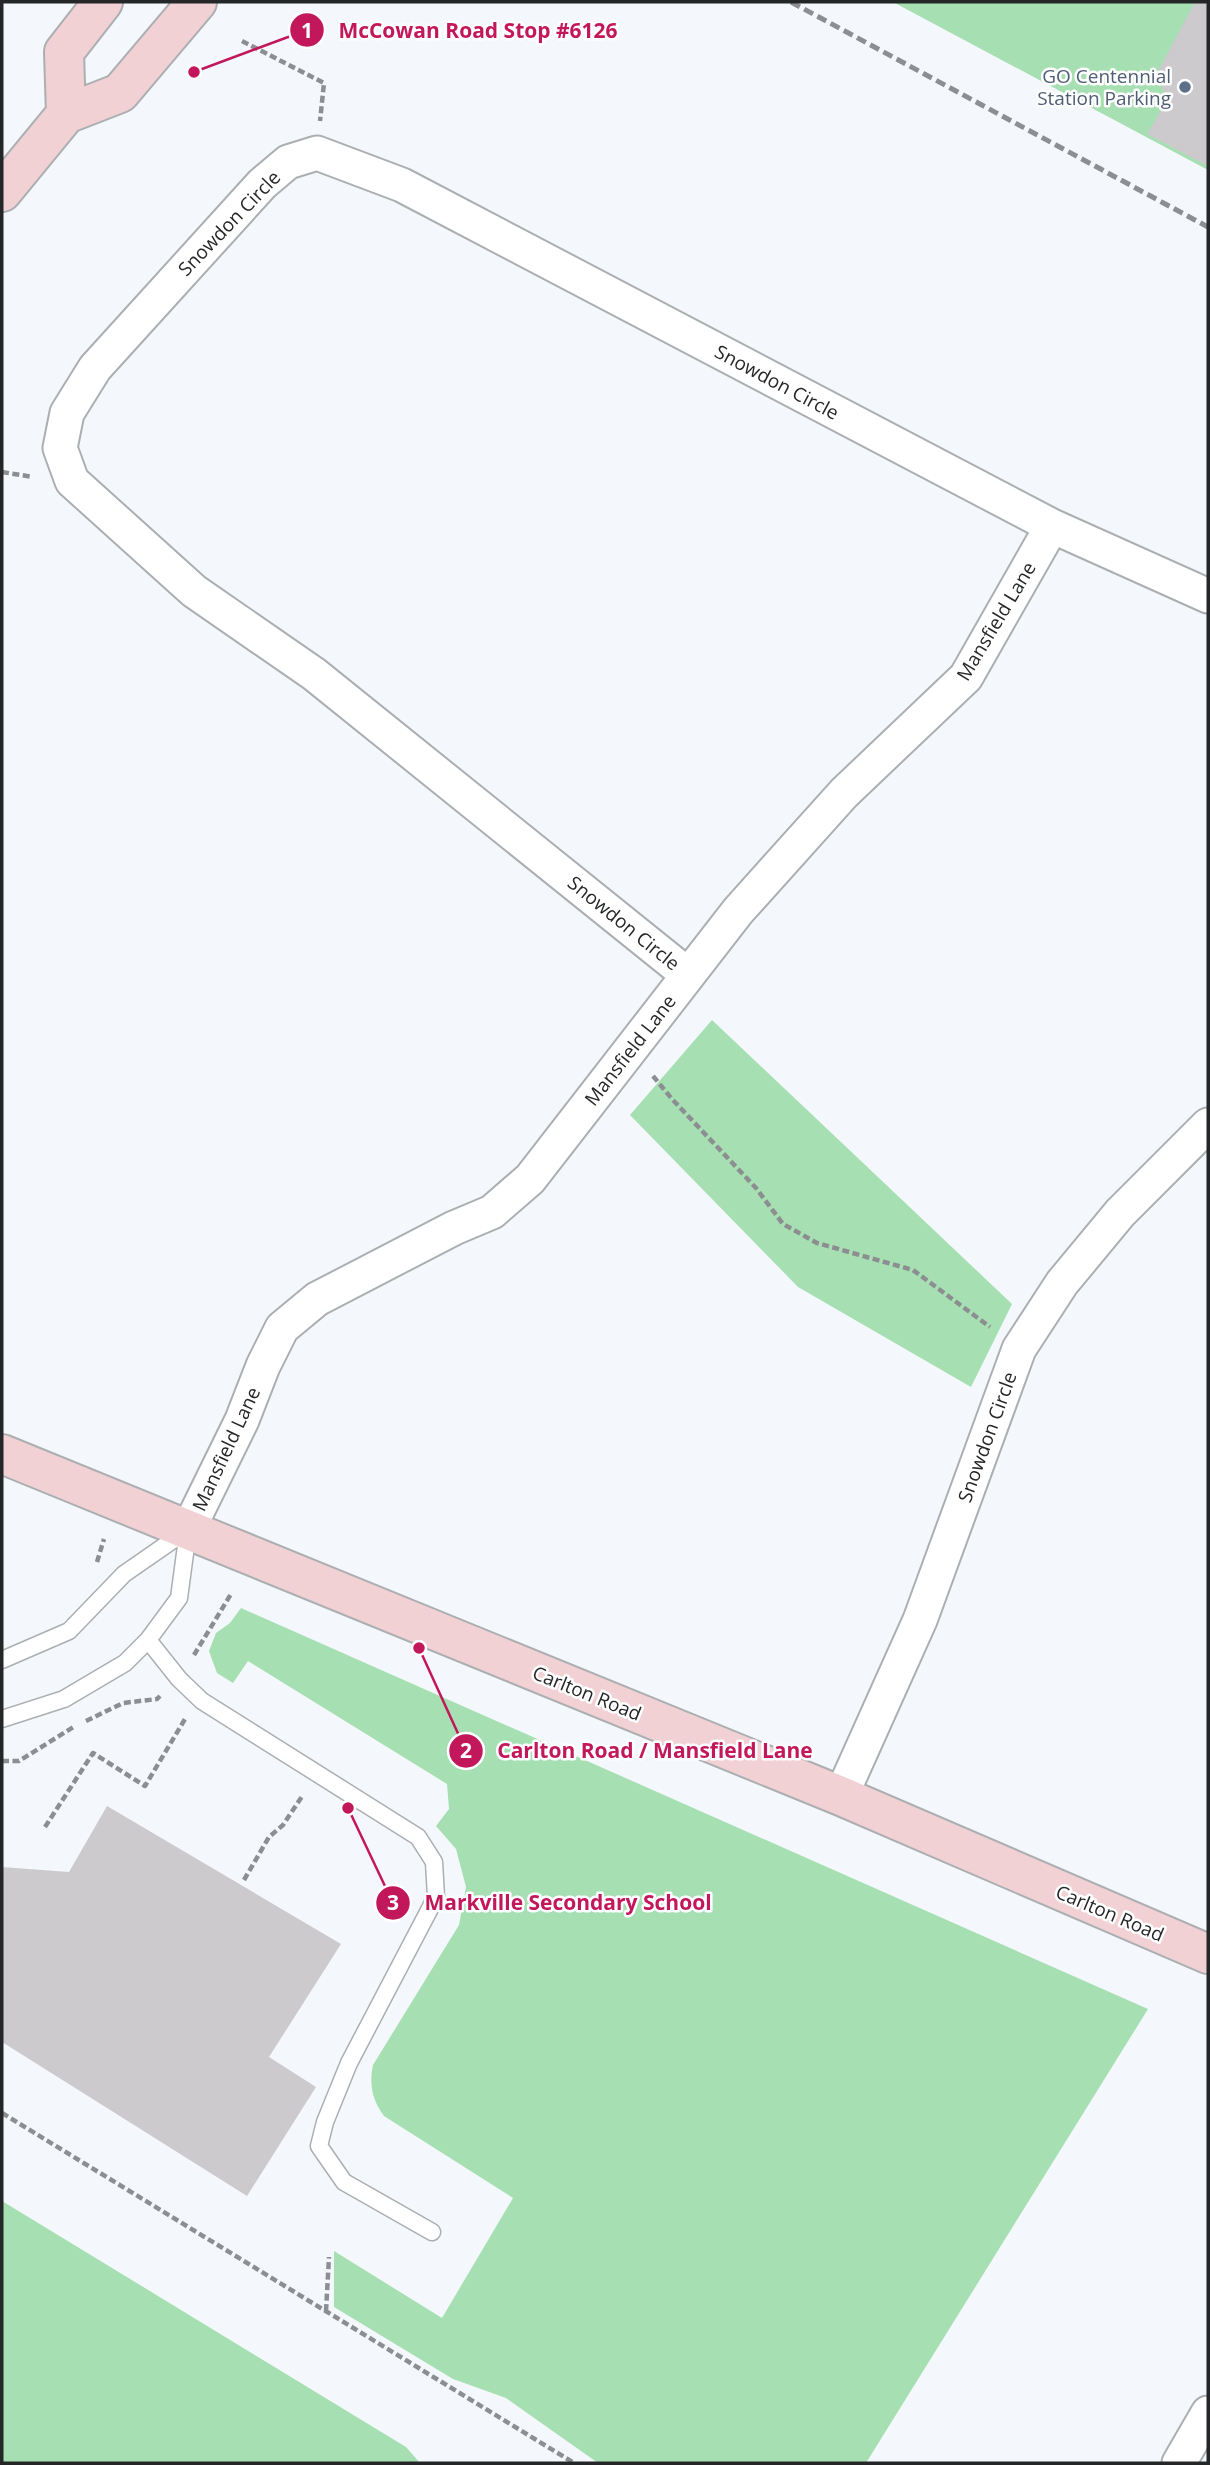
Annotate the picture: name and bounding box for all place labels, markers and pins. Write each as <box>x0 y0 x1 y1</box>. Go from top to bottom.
callout: McCowan Road Stop #6126 <box>290 9 632 51</box>
place label: GO Centennial Station Parking <box>1037 63 1171 111</box>
marker: GO Centennial Station Parking <box>1177 79 1193 95</box>
callout: Carlton Road / Mansfield Lane <box>449 1730 827 1772</box>
callout: Markville Secondary School <box>375 1882 725 1924</box>

